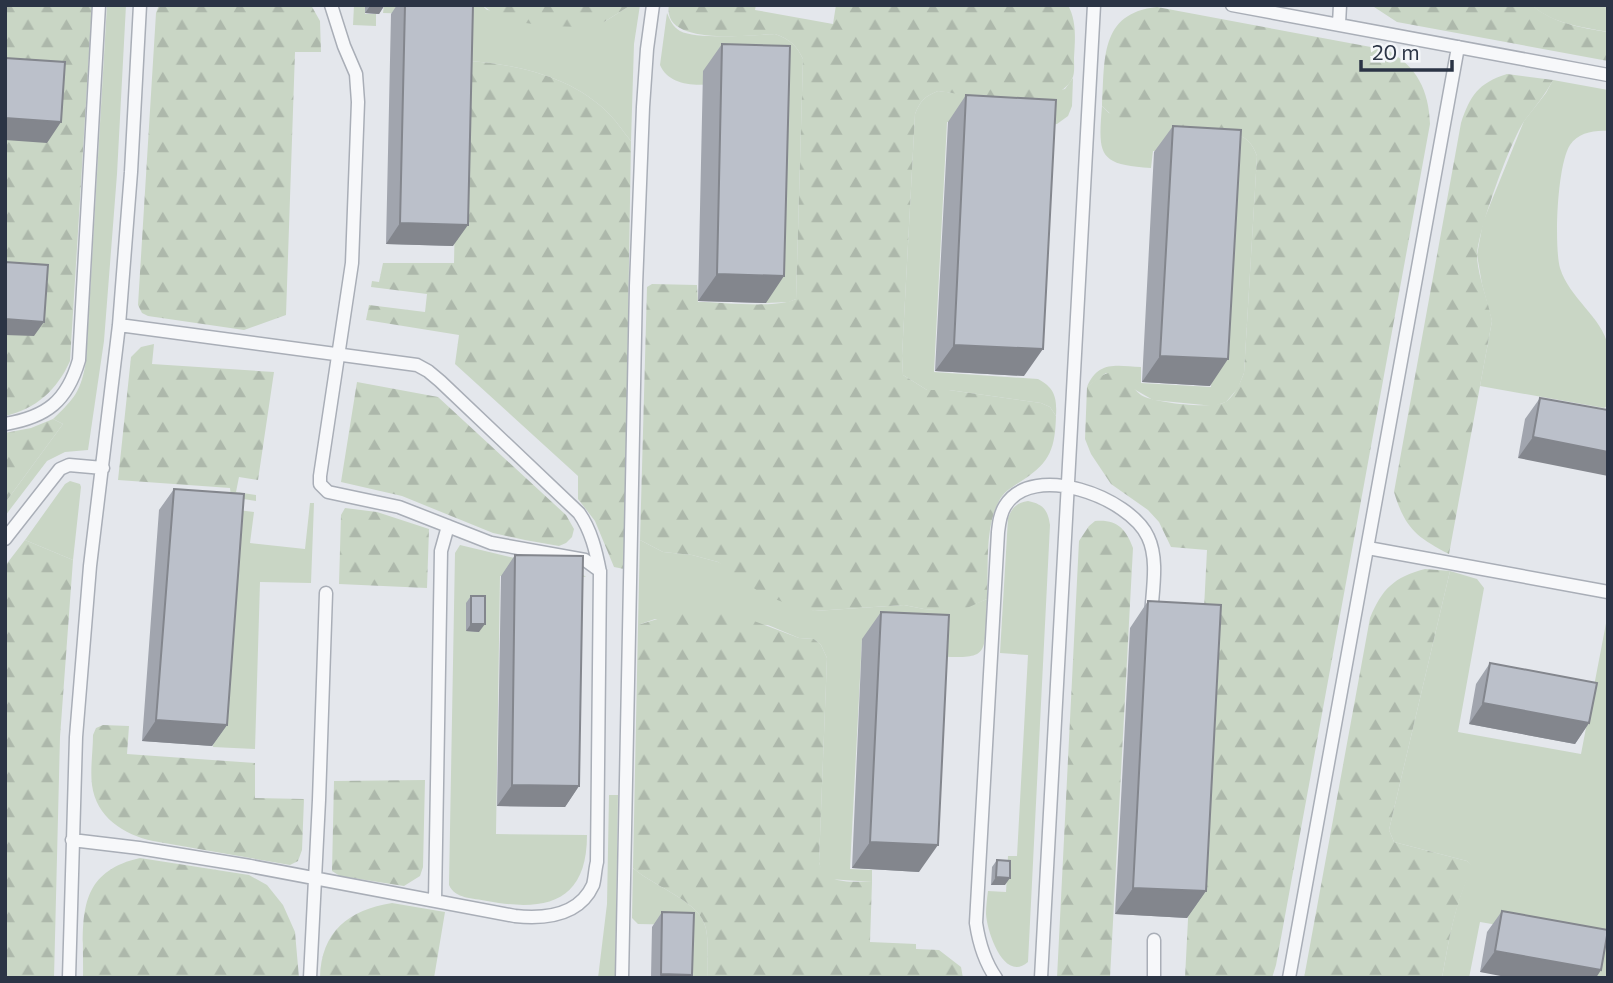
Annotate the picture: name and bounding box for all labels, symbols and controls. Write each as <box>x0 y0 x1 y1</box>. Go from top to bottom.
scale bar <box>1361 28 1452 72</box>
text: 20 m <box>1372 39 1420 64</box>

